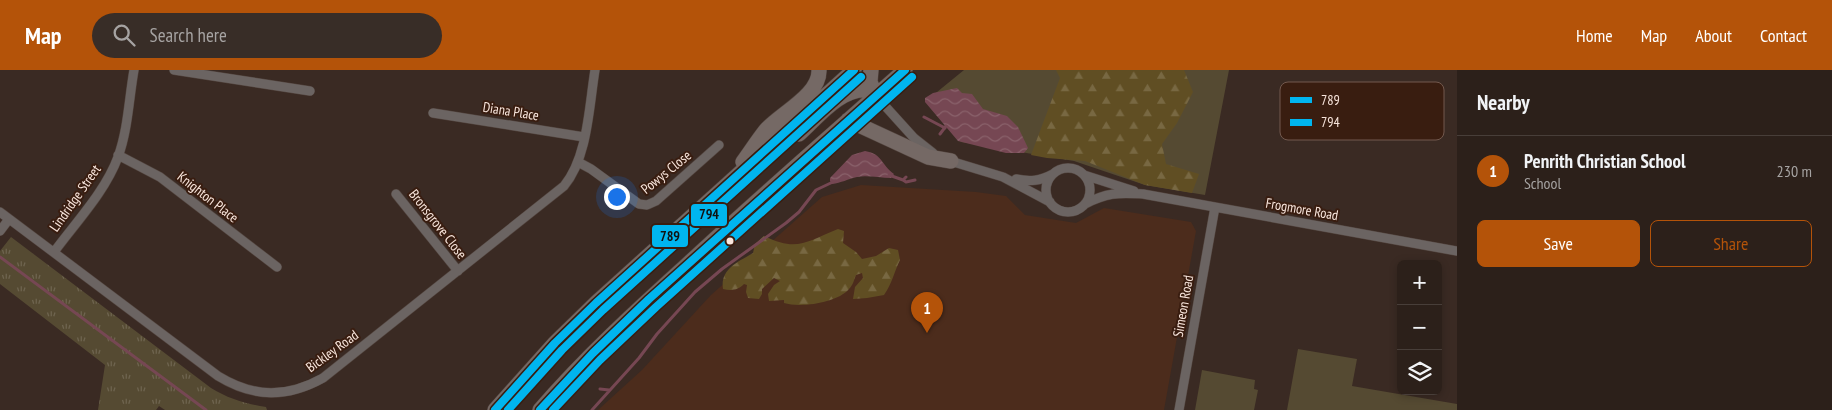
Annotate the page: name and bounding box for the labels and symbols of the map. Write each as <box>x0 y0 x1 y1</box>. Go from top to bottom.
legend <box>1280 82 1444 140</box>
text: 789 <box>1321 91 1340 109</box>
street label: Diana Place <box>482 98 540 124</box>
text: 794 <box>1321 113 1341 131</box>
street label: Powys Close <box>637 146 695 198</box>
street label: Lindridge Street <box>45 161 105 235</box>
street label: Knighton Place <box>174 168 242 227</box>
your location <box>604 184 630 210</box>
street label: Bronsgrove Close <box>405 186 471 263</box>
street label: Frogmore Road <box>1264 194 1340 224</box>
line badge: 794 <box>690 203 728 227</box>
text: 794 <box>699 205 719 223</box>
line badge: 789 <box>651 224 689 248</box>
text: 789 <box>660 227 680 245</box>
unlabelled marker <box>725 236 735 246</box>
street label: Simeon Road <box>1169 273 1197 339</box>
pin: 1 <box>911 292 943 333</box>
street label: Bickley Road <box>302 326 362 376</box>

